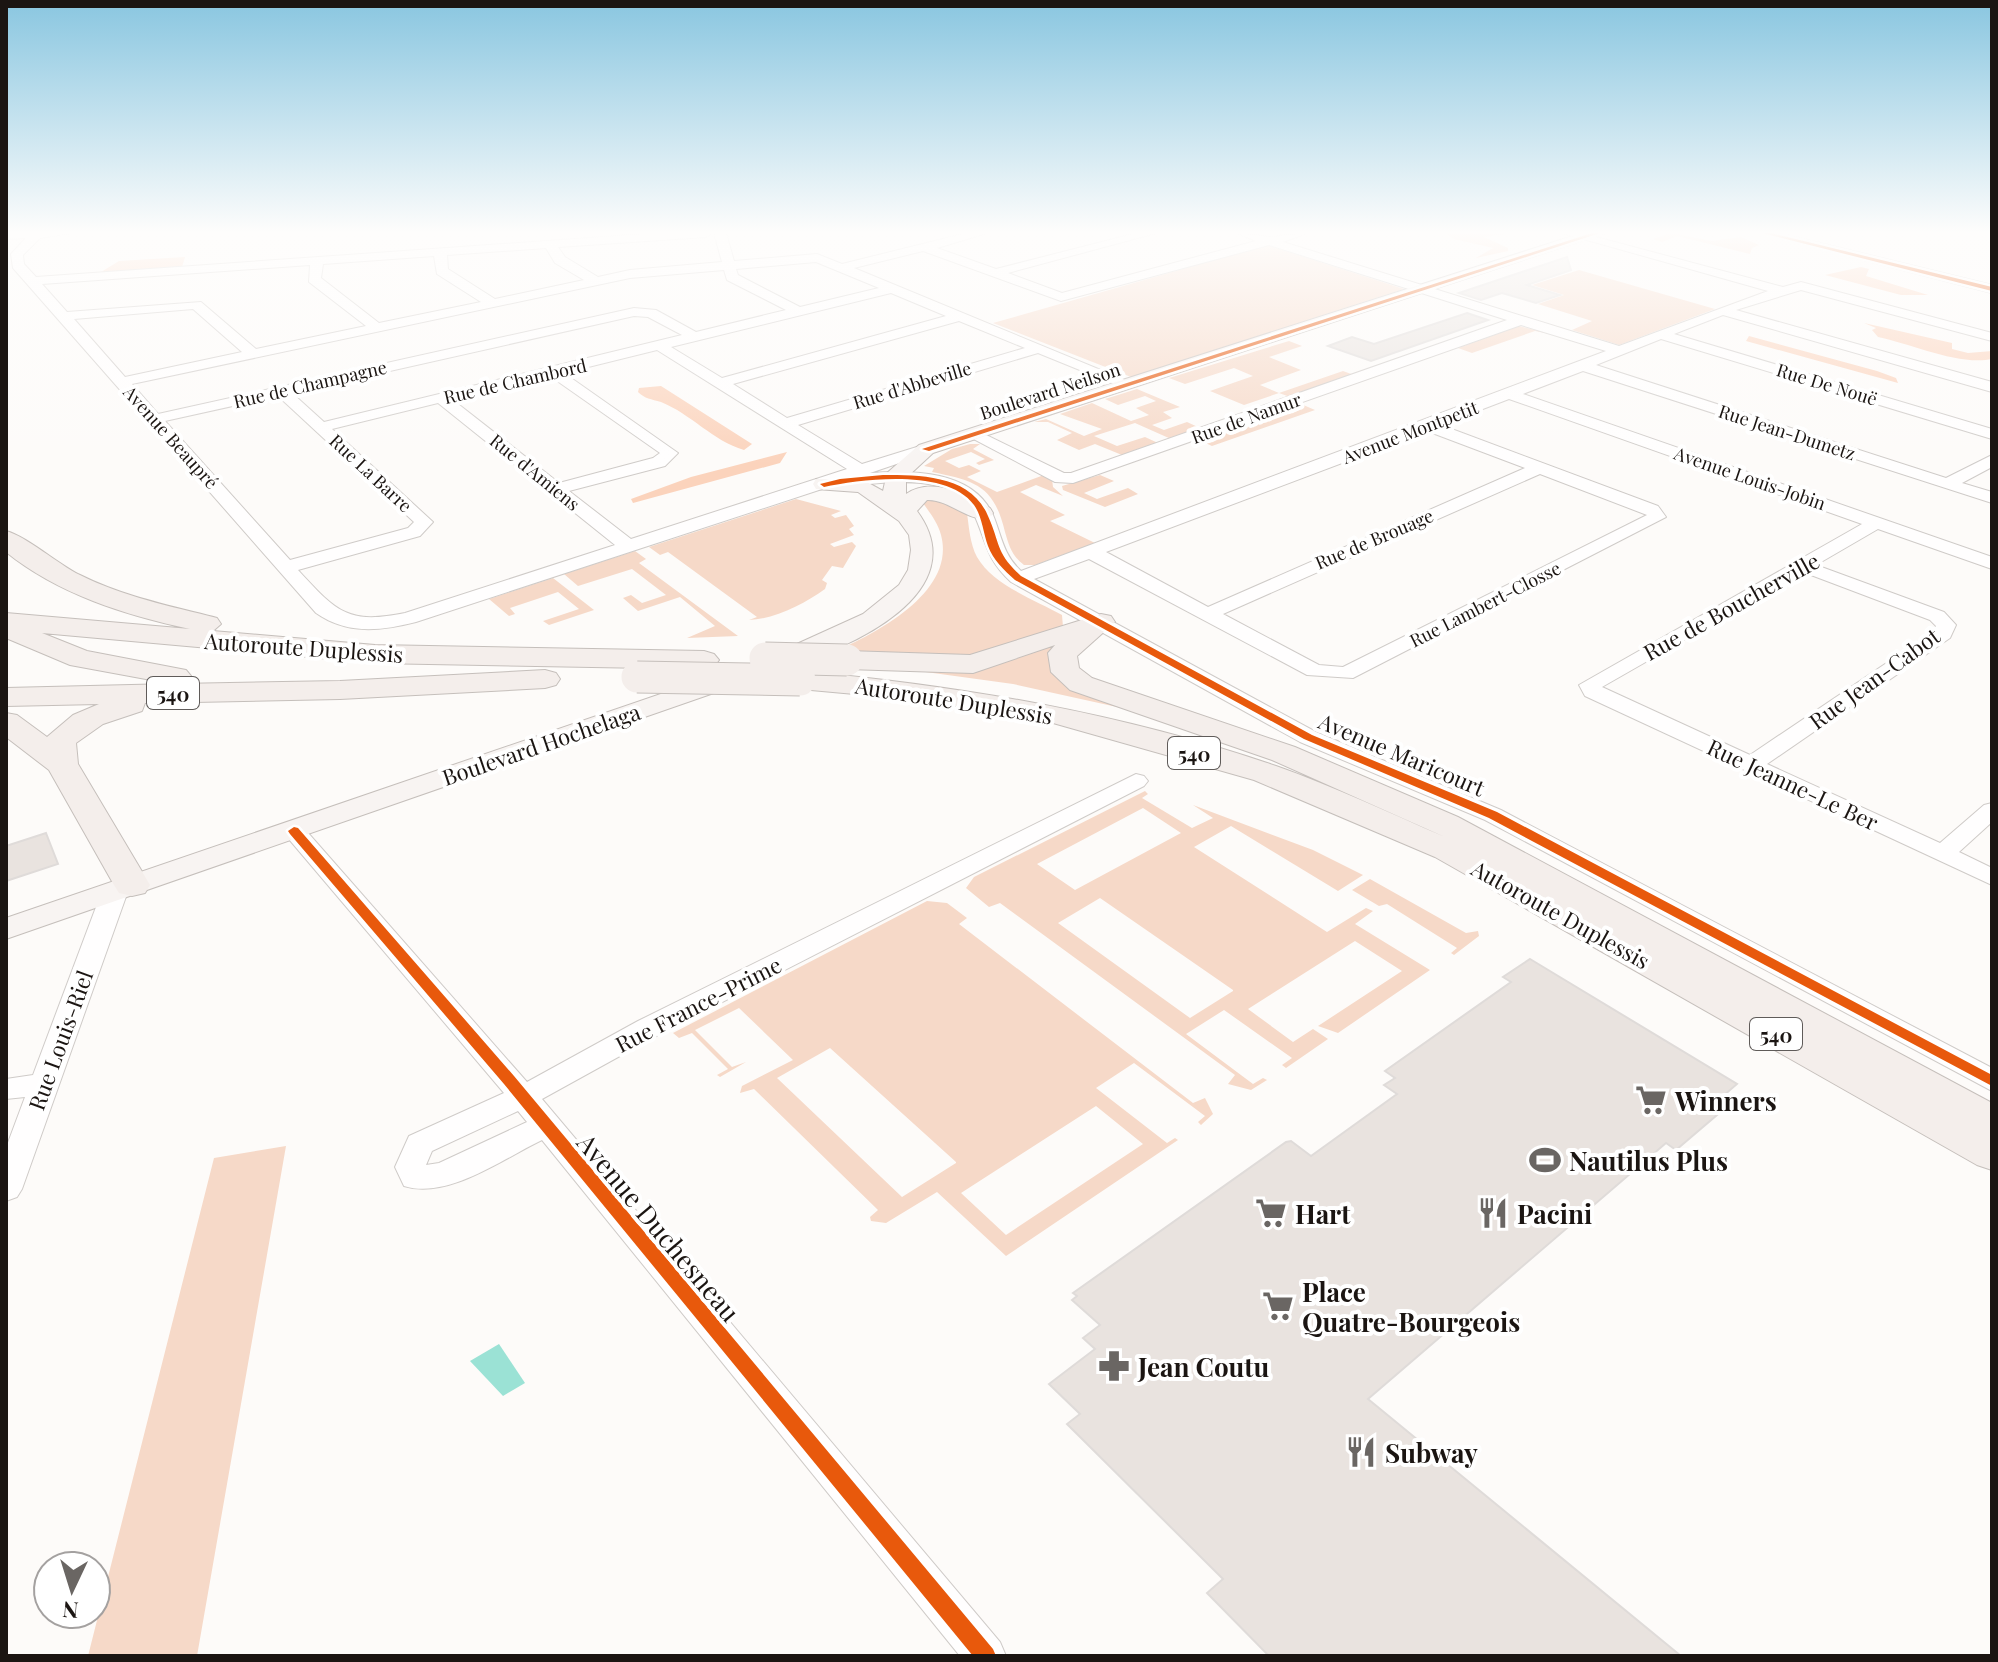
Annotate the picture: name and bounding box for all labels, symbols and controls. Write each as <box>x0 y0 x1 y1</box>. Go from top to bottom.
street label: Rue de Chambord <box>441 353 589 409</box>
street label: Rue de Champagne <box>231 355 389 413</box>
street label: Rue d'Abbeville <box>850 356 974 414</box>
street label: Boulevard Neilson <box>977 357 1124 425</box>
street label: Rue De Nouë <box>1774 357 1880 411</box>
street label: Avenue Beaupré <box>118 380 224 494</box>
street label: Rue de Namur <box>1188 387 1304 449</box>
street label: Avenue Montpetit <box>1338 395 1482 469</box>
street label: Rue Jean-Dumetz <box>1716 399 1858 465</box>
street label: Rue d'Amiens <box>485 428 585 516</box>
street label: Rue La Barre <box>325 429 417 517</box>
street label: Avenue Louis-Jobin <box>1670 441 1829 515</box>
street label: Rue de Brouage <box>1311 503 1437 575</box>
street label: Rue de Boucherville <box>1638 545 1824 667</box>
street label: Rue Lambert-Closse <box>1405 556 1565 652</box>
street label: Rue Jean-Cabot <box>1803 620 1946 736</box>
street label: Autoroute Duplessis <box>203 625 404 669</box>
street label: Autoroute Duplessis <box>852 669 1055 730</box>
road number: 540 <box>147 677 199 709</box>
street label: Boulevard Hochelaga <box>438 696 644 792</box>
street label: Avenue Maricourt <box>1314 705 1491 803</box>
street label: Rue Jeanne-Le Ber <box>1703 731 1883 837</box>
road number: 540 <box>1168 737 1220 769</box>
street label: Autoroute Duplessis <box>1466 852 1655 975</box>
street label: Rue France-Prime <box>610 949 786 1059</box>
street label: Rue Louis-Riel <box>21 966 99 1114</box>
road number: 540 <box>1750 1018 1802 1050</box>
supermarket icon: Winners <box>1634 1083 1668 1117</box>
place label: Winners <box>1674 1083 1777 1118</box>
street label: Avenue Duchesneau <box>569 1125 748 1328</box>
sports icon: Nautilus Plus <box>1528 1143 1562 1177</box>
place label: Nautilus Plus <box>1569 1143 1728 1178</box>
supermarket icon: Hart <box>1254 1196 1288 1230</box>
place label: Hart <box>1295 1196 1351 1231</box>
restaurant icon: Pacini <box>1476 1196 1510 1230</box>
place label: Pacini <box>1517 1196 1592 1231</box>
place label: Place Quatre-Bourgeois <box>1302 1274 1520 1339</box>
supermarket icon: Place Quatre-Bourgeois <box>1261 1289 1295 1323</box>
pharmacy icon: Jean Coutu <box>1097 1349 1131 1383</box>
place label: Jean Coutu <box>1137 1349 1269 1384</box>
restaurant icon: Subway <box>1344 1435 1378 1469</box>
place label: Subway <box>1385 1435 1478 1470</box>
north arrow <box>32 1550 112 1630</box>
text: N <box>61 1595 80 1626</box>

